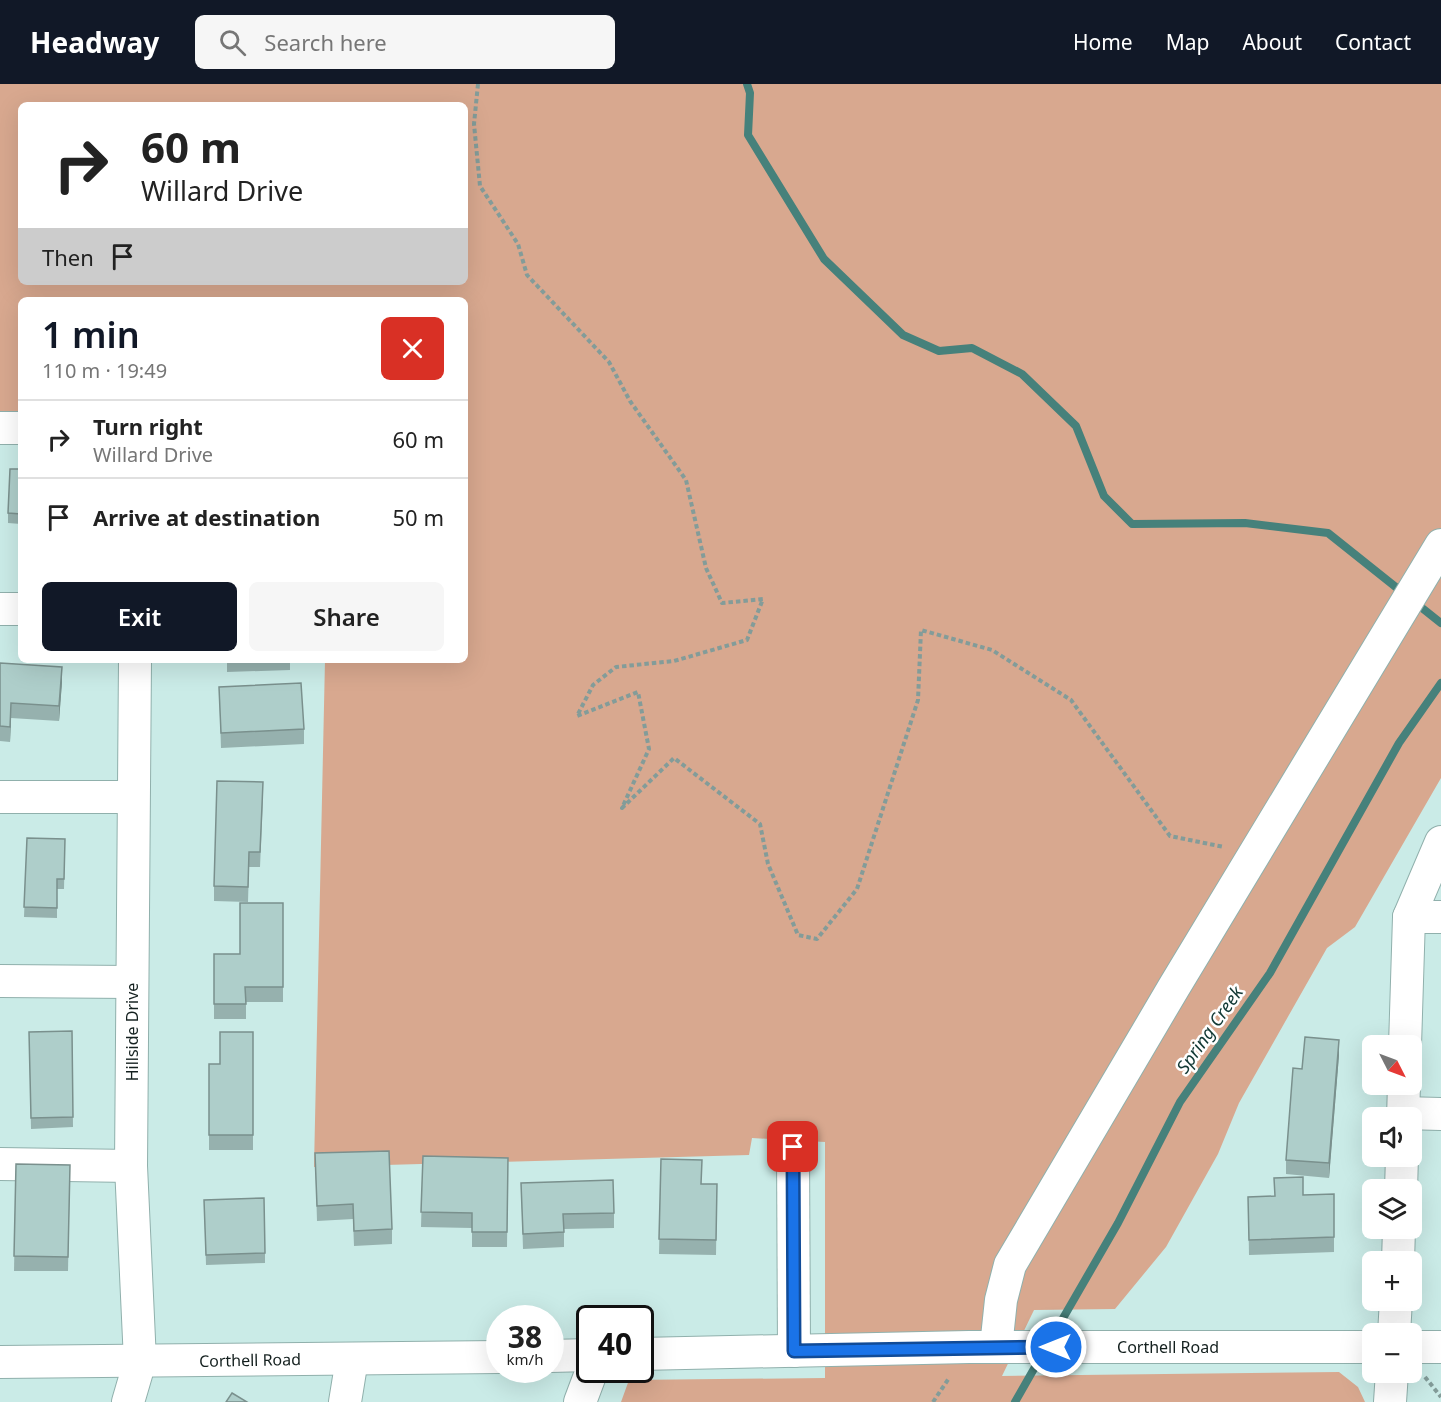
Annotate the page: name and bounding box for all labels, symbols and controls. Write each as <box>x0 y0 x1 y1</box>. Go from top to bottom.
search box <box>195 15 615 69</box>
text: Headway <box>30 23 159 61</box>
icon: search <box>216 26 249 59</box>
text: Search here <box>264 27 387 57</box>
text: Home <box>1073 28 1133 56</box>
text: Map <box>1166 28 1209 56</box>
text: About <box>1242 28 1302 56</box>
text: Contact <box>1335 28 1411 56</box>
text: 60 m <box>141 118 241 175</box>
icon: right <box>42 126 120 204</box>
text: Willard Drive <box>141 172 303 209</box>
icon: arrive <box>106 240 139 273</box>
text: Then <box>42 242 94 272</box>
text: 1 min <box>42 310 140 359</box>
button: close <box>381 317 444 380</box>
text: 110 m · 19:49 <box>42 357 167 384</box>
text: Turn right <box>93 411 203 441</box>
icon: right <box>42 423 75 456</box>
text: 60 m <box>393 424 444 454</box>
text: Willard Drive <box>93 441 213 468</box>
icon: arrive <box>42 501 75 534</box>
text: Arrive at destination <box>93 502 320 532</box>
text: 50 m <box>393 502 444 532</box>
button: Exit <box>42 582 237 651</box>
button: Share <box>249 582 444 651</box>
water label: Spring Creek <box>1170 980 1249 1078</box>
street label: Hillside Drive <box>121 983 143 1081</box>
north arrow <box>1362 1035 1422 1095</box>
map controls <box>1362 1035 1422 1383</box>
button: sound <box>1362 1107 1422 1167</box>
pin <box>767 1121 818 1172</box>
icon: arrive <box>776 1130 809 1163</box>
button: layers <box>1362 1179 1422 1239</box>
button: + <box>1362 1251 1422 1311</box>
speed limit sign: 40 <box>576 1305 654 1383</box>
position arrow <box>1024 1315 1088 1379</box>
text: 38 <box>508 1316 542 1357</box>
button: − <box>1362 1323 1422 1383</box>
street label: Corthell Road <box>1117 1336 1219 1358</box>
street label: Corthell Road <box>199 1348 301 1372</box>
text: km/h <box>507 1349 543 1369</box>

